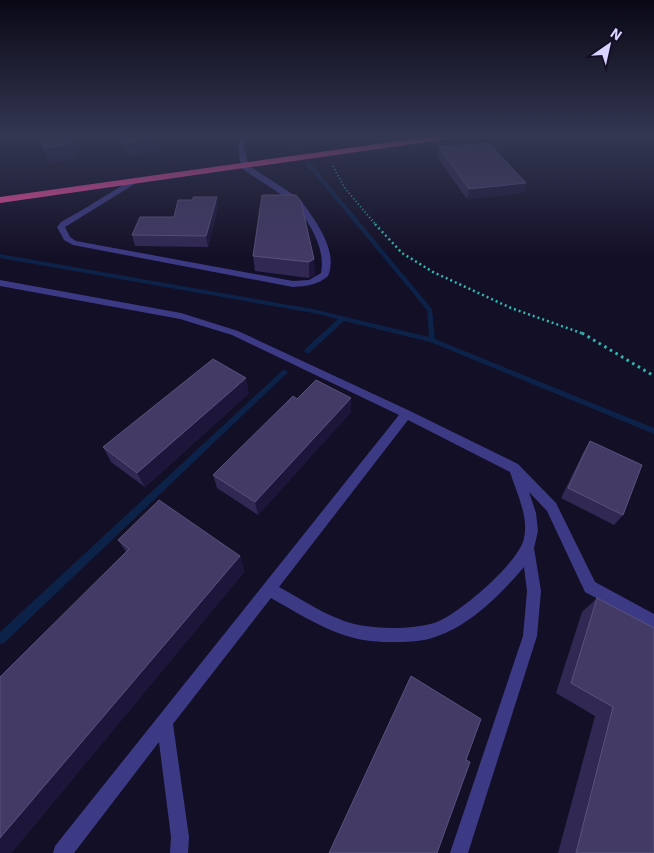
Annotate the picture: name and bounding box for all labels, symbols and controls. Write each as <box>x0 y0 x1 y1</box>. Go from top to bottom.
north arrow <box>584 20 634 70</box>
text: N <box>607 24 626 45</box>

